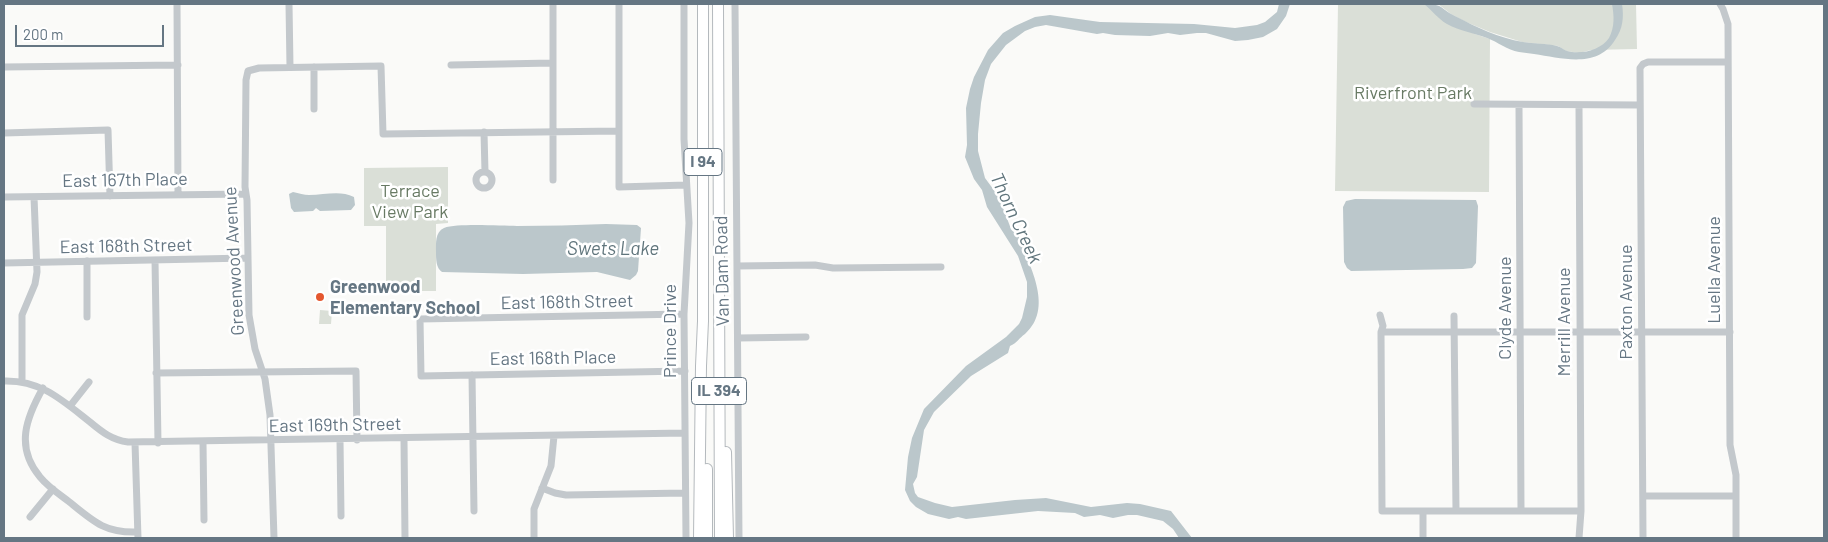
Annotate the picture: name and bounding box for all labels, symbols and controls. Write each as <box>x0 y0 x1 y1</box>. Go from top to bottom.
scale bar <box>18 15 166 47</box>
text: 200 m <box>23 25 63 43</box>
park label: Riverfront Park <box>1354 82 1472 104</box>
road number: I 94 <box>684 148 722 176</box>
street label: East 167th Place <box>62 168 188 192</box>
water label: Thorn Creek <box>985 169 1047 267</box>
park label: Terrace View Park <box>372 180 448 222</box>
street label: Greenwood Avenue <box>219 186 249 336</box>
street label: Van Dam Road <box>710 215 734 327</box>
street label: Luella Avenue <box>1703 216 1725 324</box>
street label: East 168th Street <box>59 234 193 258</box>
water label: Swets Lake <box>567 238 659 260</box>
street label: Paxton Avenue <box>1615 245 1637 359</box>
street label: Clyde Avenue <box>1494 256 1516 360</box>
street label: Merrill Avenue <box>1553 267 1575 377</box>
place label: Greenwood Elementary School <box>330 276 480 318</box>
street label: Prince Drive <box>659 284 681 378</box>
street label: East 168th Street <box>500 290 634 314</box>
marker: Greenwood Elementary School <box>314 291 326 303</box>
street label: East 168th Place <box>490 346 616 370</box>
road number: IL 394 <box>692 378 746 404</box>
street label: East 169th Street <box>268 413 402 437</box>

